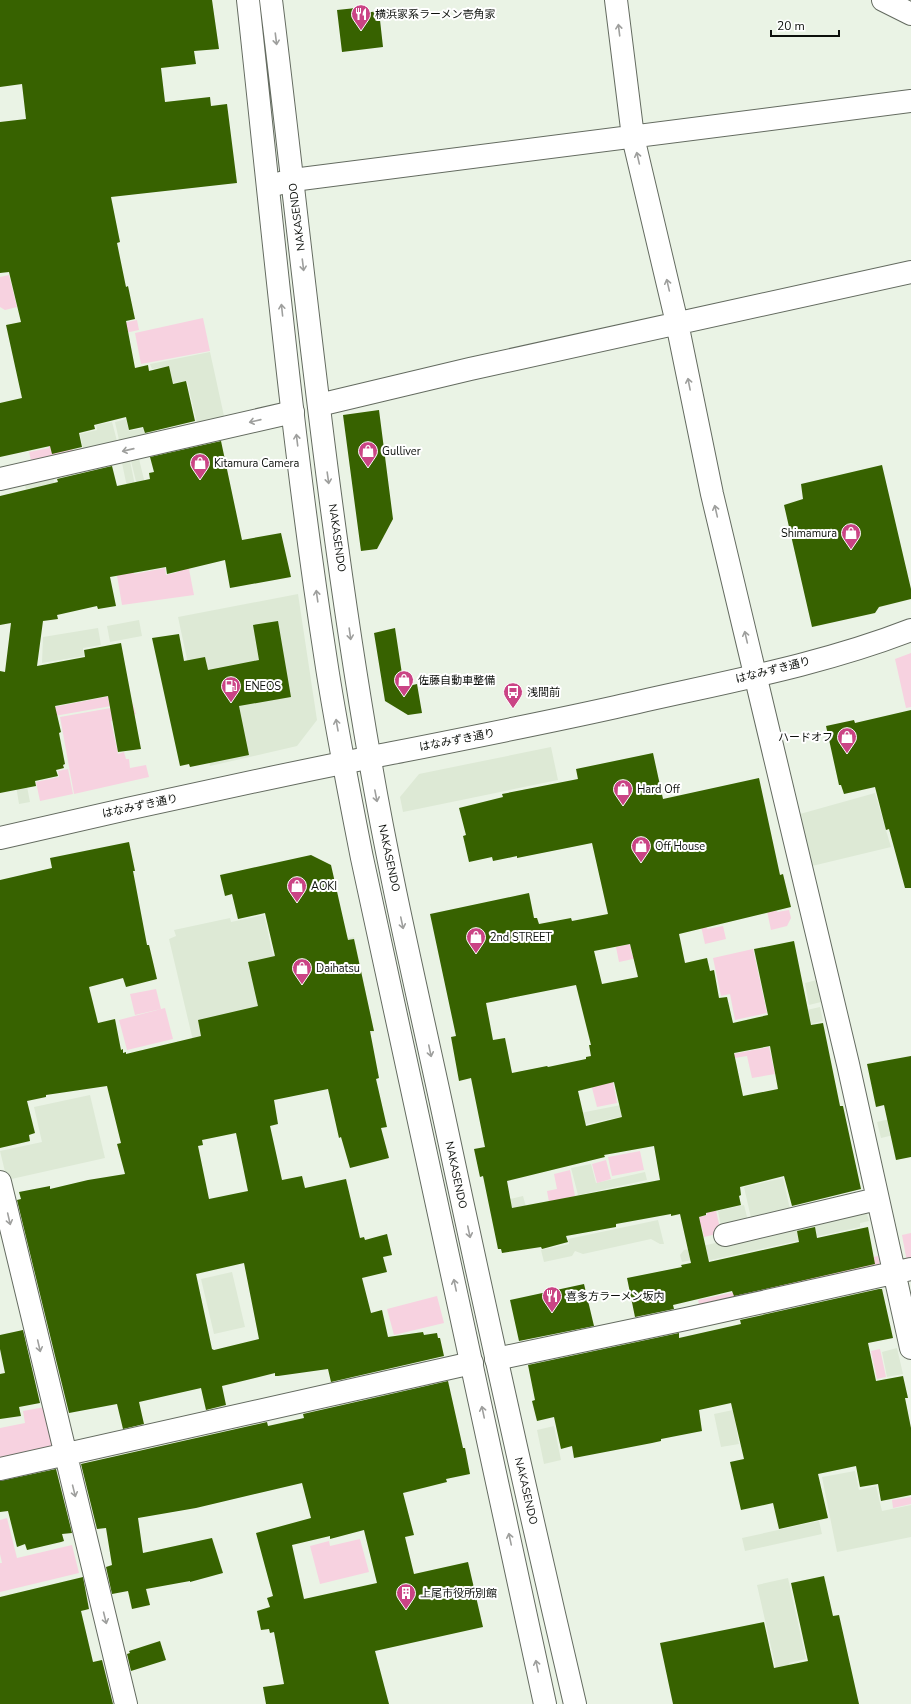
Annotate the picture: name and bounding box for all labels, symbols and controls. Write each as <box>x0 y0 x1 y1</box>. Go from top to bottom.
restaurant icon: 横浜家系ラーメン壱角家 <box>350 3 372 31</box>
place label: 横浜家系ラーメン壱角家 <box>375 7 496 22</box>
scale bar <box>771 12 839 38</box>
text: 20 m <box>777 18 805 34</box>
one-way arrow <box>616 24 623 37</box>
one-way arrow <box>272 32 280 45</box>
one-way arrow <box>634 152 642 165</box>
street label: NAKASENDO <box>285 182 309 252</box>
one-way arrow <box>299 258 307 271</box>
one-way arrow <box>664 278 672 291</box>
one-way arrow <box>278 304 286 317</box>
one-way arrow <box>685 377 693 390</box>
one-way arrow <box>249 417 262 425</box>
one-way arrow <box>293 434 300 447</box>
shop icon: Gulliver <box>357 440 379 468</box>
place label: Gulliver <box>382 444 421 459</box>
one-way arrow <box>122 446 135 454</box>
shop icon: Kitamura Camera <box>189 452 211 480</box>
place label: Kitamura Camera <box>214 456 299 471</box>
one-way arrow <box>325 471 332 484</box>
street label: NAKASENDO <box>325 503 349 573</box>
one-way arrow <box>711 505 719 518</box>
shop icon: Shimamura <box>840 522 862 550</box>
place label: Shimamura <box>781 526 837 541</box>
one-way arrow <box>313 590 321 603</box>
one-way arrow <box>346 627 354 640</box>
one-way arrow <box>741 631 749 644</box>
street label: はなみずき通り <box>734 653 812 687</box>
shop icon: 佐藤自動車整備 <box>393 669 415 697</box>
place label: 佐藤自動車整備 <box>418 673 495 688</box>
fuel station icon: ENEOS <box>220 675 242 703</box>
place label: ENEOS <box>245 679 281 694</box>
bus stop icon: 浅間前 <box>502 681 524 709</box>
place label: 浅間前 <box>527 685 560 700</box>
one-way arrow <box>333 719 341 732</box>
street label: はなみずき通り <box>418 725 496 755</box>
shop icon: ハードオフ <box>836 726 858 754</box>
place label: ハードオフ <box>778 730 833 745</box>
shop icon: Hard Off <box>612 778 634 806</box>
place label: Hard Off <box>637 782 680 797</box>
one-way arrow <box>373 789 381 802</box>
street label: はなみずき通り <box>101 791 179 821</box>
street label: NAKASENDO <box>375 823 403 893</box>
shop icon: Off House <box>630 835 652 863</box>
place label: Off House <box>655 839 705 854</box>
shop icon: AOKI <box>286 875 308 903</box>
place label: AOKI <box>311 879 337 894</box>
one-way arrow <box>399 917 407 930</box>
shop icon: 2nd STREET <box>465 926 487 954</box>
place label: 2nd STREET <box>490 930 552 945</box>
shop icon: Daihatsu <box>291 957 313 985</box>
place label: Daihatsu <box>316 961 360 976</box>
one-way arrow <box>426 1044 434 1057</box>
street label: NAKASENDO <box>442 1140 470 1210</box>
one-way arrow <box>6 1213 13 1226</box>
one-way arrow <box>465 1225 473 1238</box>
one-way arrow <box>451 1278 459 1291</box>
restaurant icon: 喜多方ラーメン坂内 <box>541 1285 563 1313</box>
place label: 喜多方ラーメン坂内 <box>566 1289 665 1304</box>
one-way arrow <box>35 1339 43 1352</box>
one-way arrow <box>478 1406 486 1419</box>
street label: NAKASENDO <box>511 1456 541 1526</box>
one-way arrow <box>70 1485 78 1498</box>
one-way arrow <box>505 1533 513 1546</box>
building icon: 上尾市役所別館 <box>395 1582 417 1610</box>
place label: 上尾市役所別館 <box>420 1586 497 1601</box>
one-way arrow <box>101 1611 109 1624</box>
one-way arrow <box>533 1660 541 1673</box>

